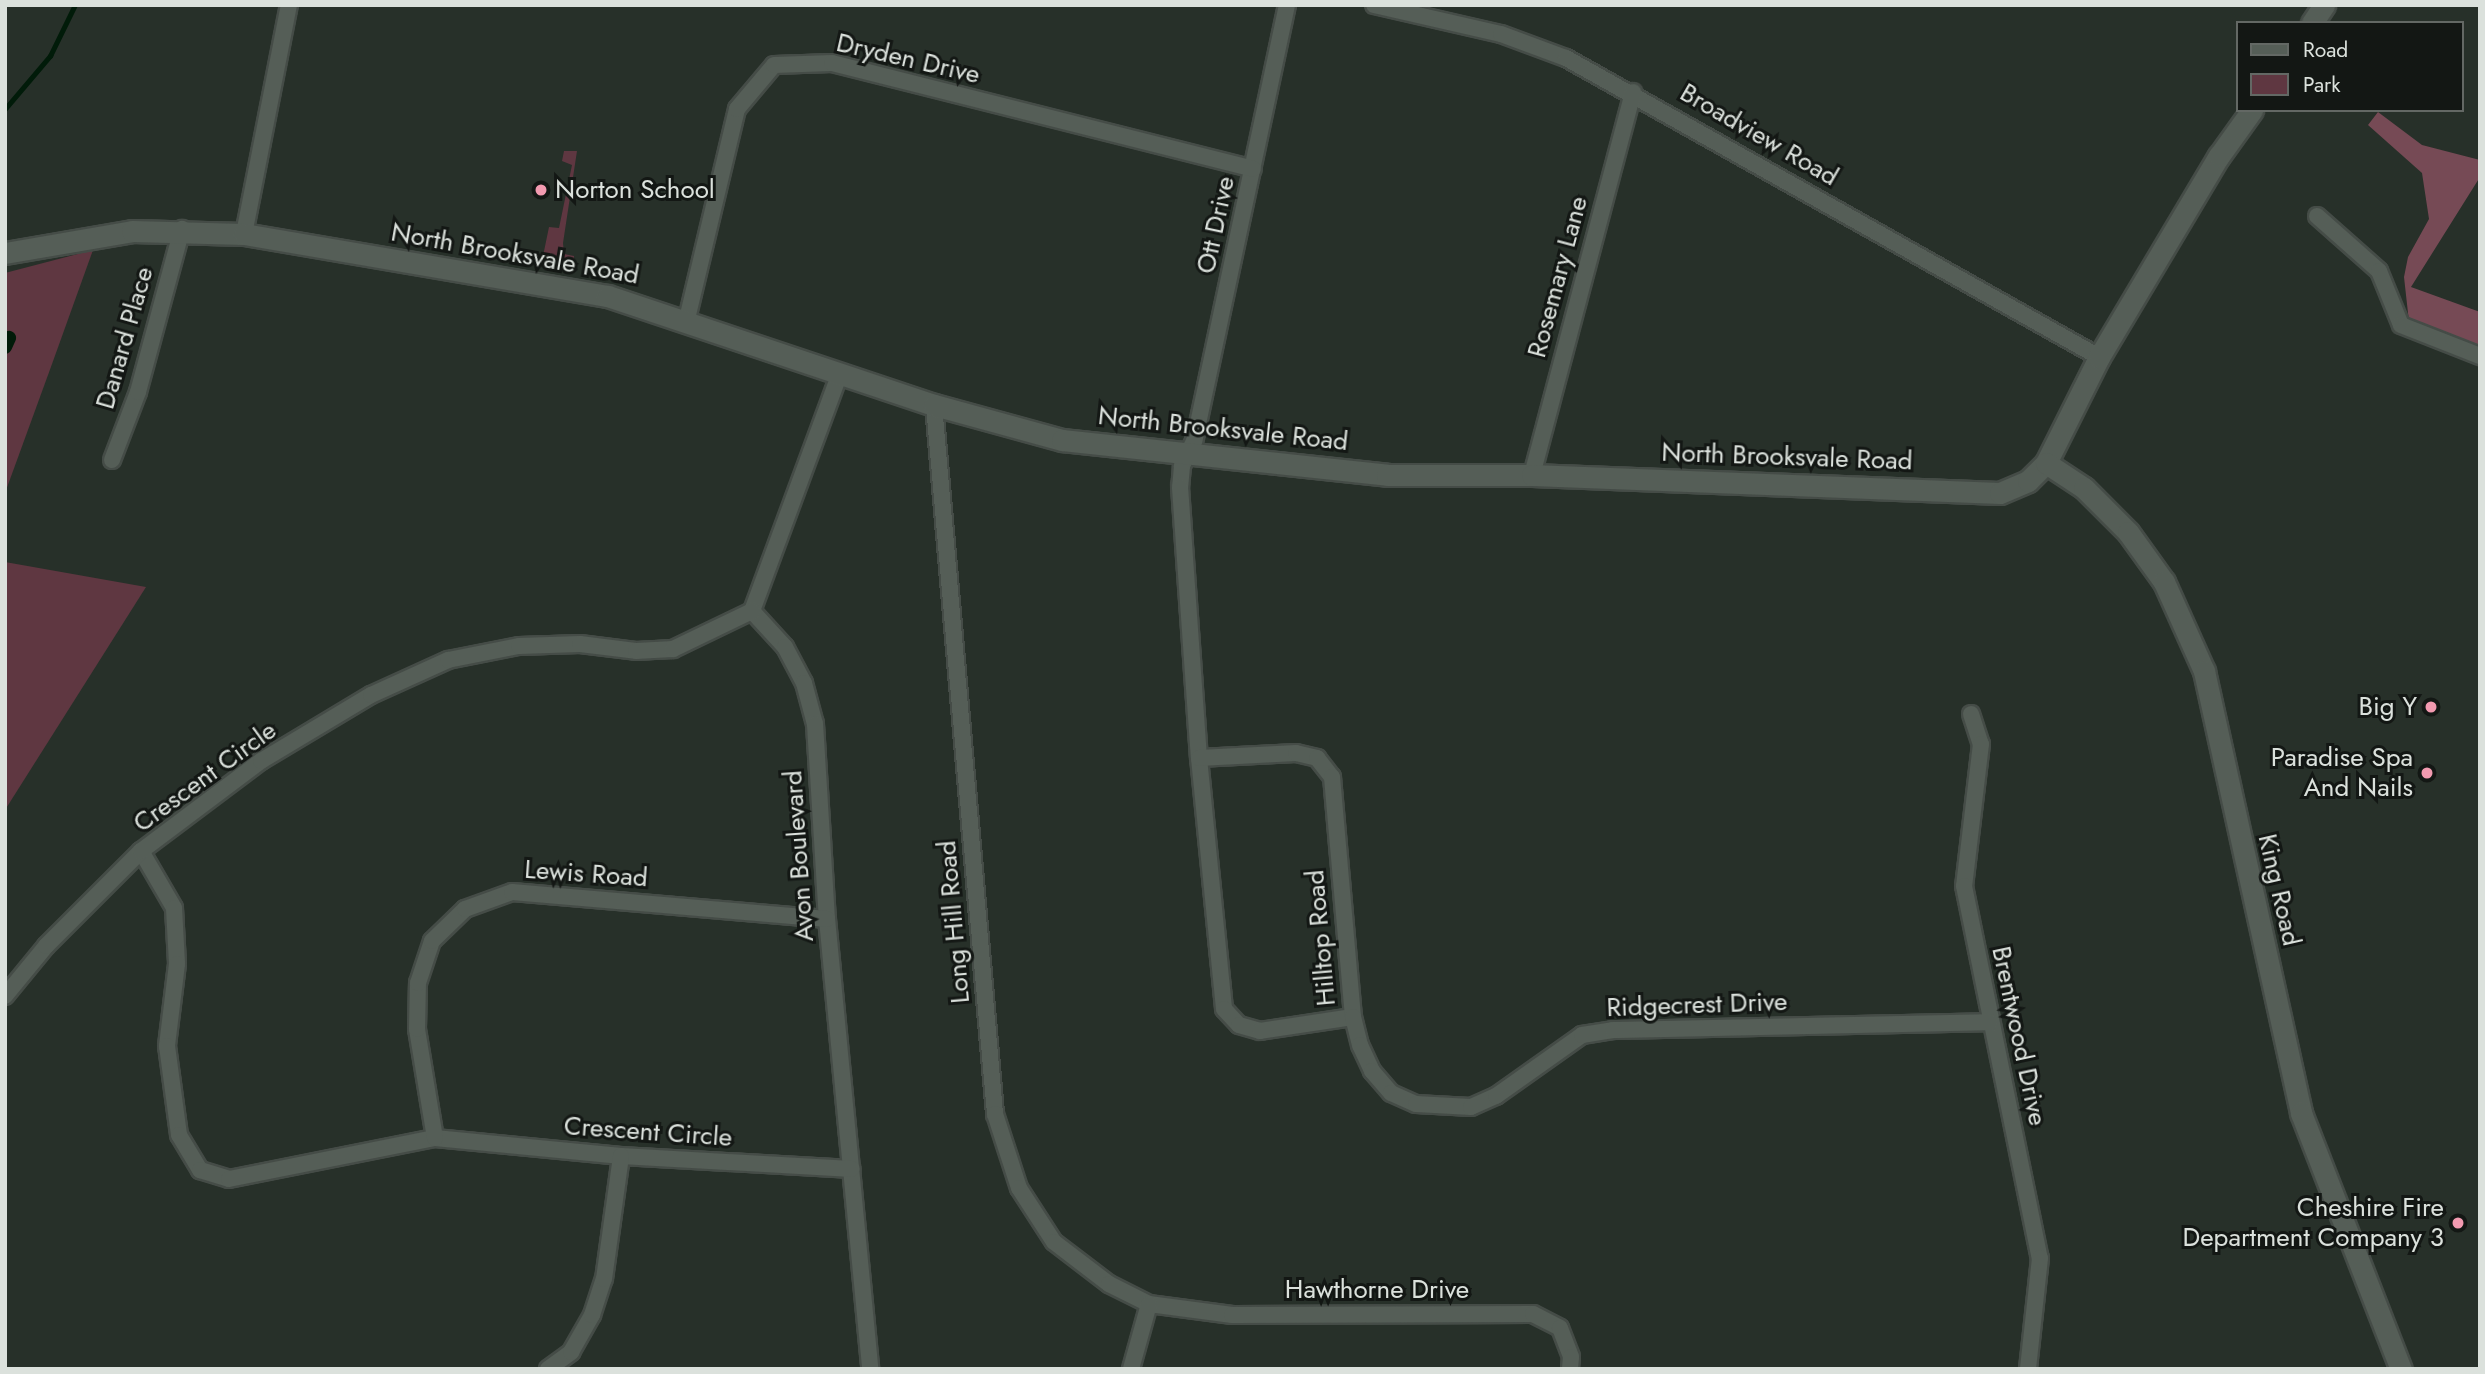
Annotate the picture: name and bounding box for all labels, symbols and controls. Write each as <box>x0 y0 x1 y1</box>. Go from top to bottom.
legend <box>2236 21 2464 112</box>
street label: Dryden Drive <box>833 27 983 91</box>
text: Road <box>2303 35 2348 65</box>
text: Park <box>2303 70 2340 100</box>
street label: Broadview Road <box>1674 77 1844 193</box>
place label: Norton School <box>555 174 715 206</box>
street label: Ott Drive <box>1190 174 1242 276</box>
marker: Norton School <box>533 182 549 198</box>
street label: Rosemary Lane <box>1522 193 1594 361</box>
street label: North Brooksvale Road <box>389 217 641 291</box>
street label: Danard Place <box>90 263 160 413</box>
street label: North Brooksvale Road <box>1096 400 1350 458</box>
street label: North Brooksvale Road <box>1661 437 1913 477</box>
place label: Big Y <box>2359 691 2417 723</box>
marker: Big Y <box>2423 699 2439 715</box>
street label: Crescent Circle <box>128 715 282 839</box>
place label: Paradise Spa And Nails <box>2271 742 2413 804</box>
marker: Paradise Spa And Nails <box>2419 765 2435 781</box>
street label: Avon Boulevard <box>777 769 821 943</box>
street label: King Road <box>2251 831 2307 949</box>
street label: Long Hill Road <box>931 839 977 1005</box>
street label: Lewis Road <box>523 854 649 894</box>
street label: Hilltop Road <box>1300 869 1342 1007</box>
street label: Brentwood Drive <box>1985 944 2053 1128</box>
street label: Ridgecrest Drive <box>1606 986 1788 1024</box>
street label: Crescent Circle <box>563 1111 733 1153</box>
place label: Cheshire Fire Department Company 3 <box>2183 1192 2444 1254</box>
marker: Cheshire Fire Department Company 3 <box>2450 1215 2466 1231</box>
street label: Hawthorne Drive <box>1285 1274 1469 1306</box>

